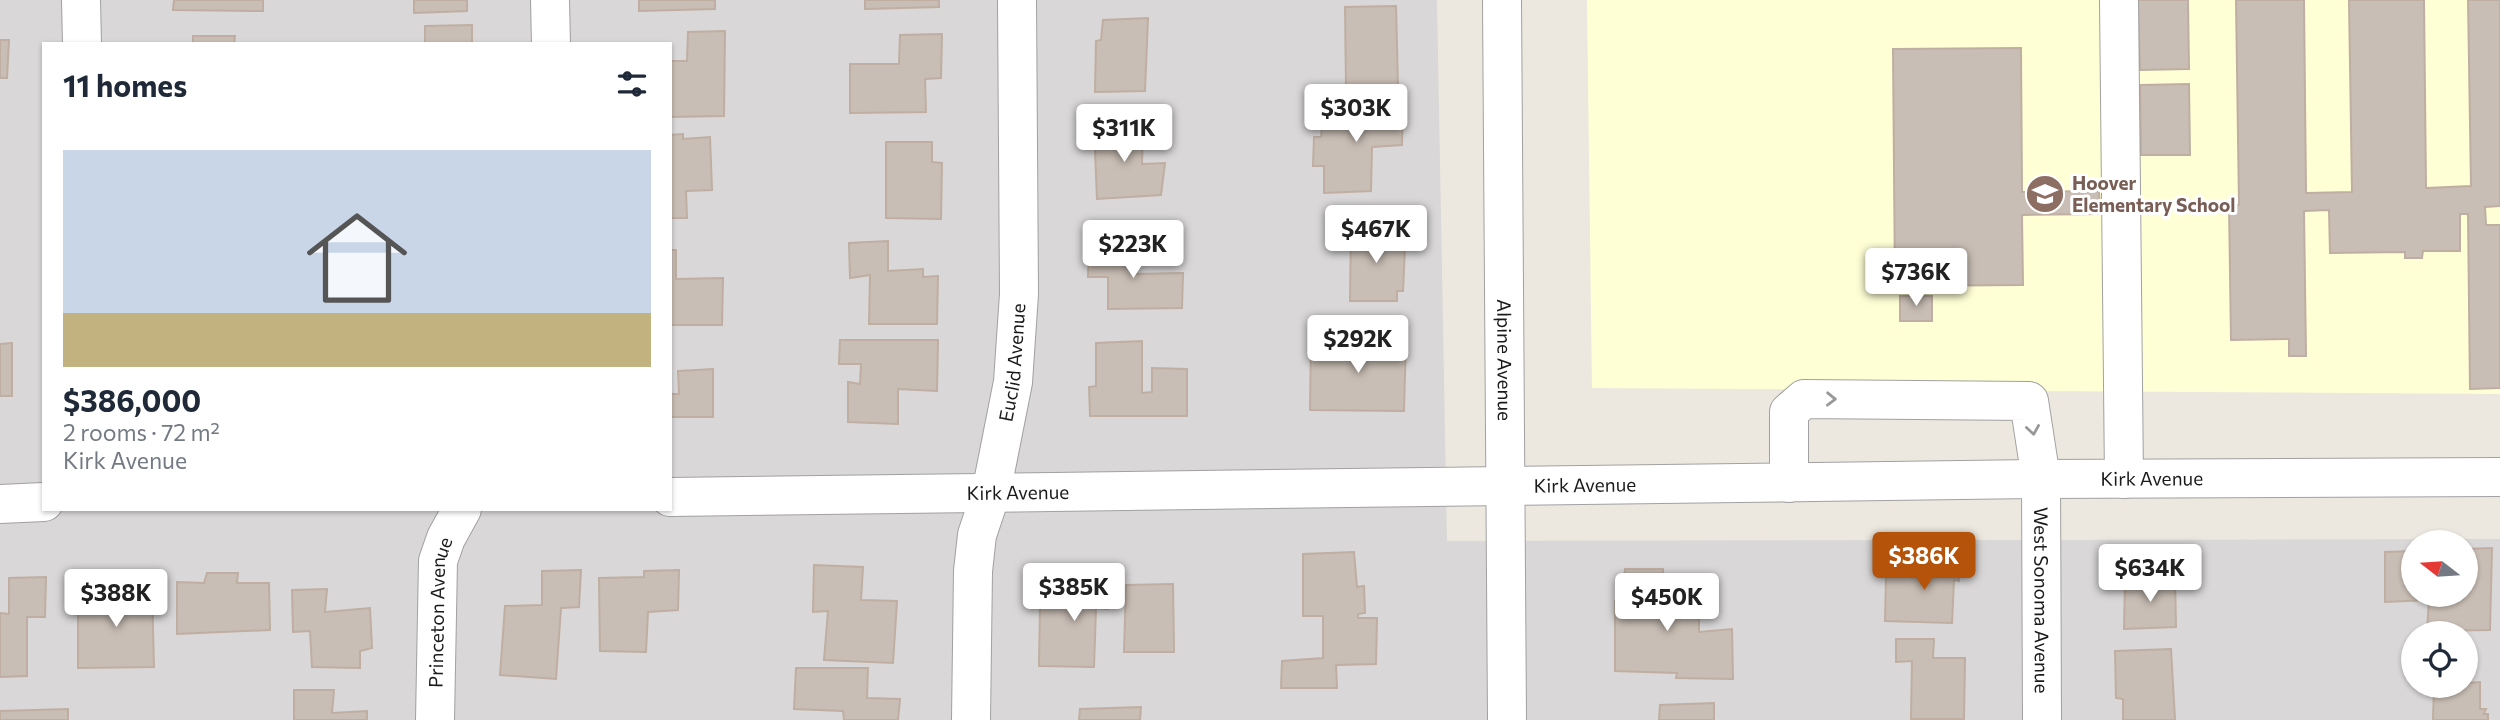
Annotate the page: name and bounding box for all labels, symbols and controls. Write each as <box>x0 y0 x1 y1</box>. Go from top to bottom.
icon: filters <box>613 65 651 103</box>
text: 11 homes <box>63 66 187 103</box>
pin: $303K <box>1307 85 1405 144</box>
text: $303K <box>1320 93 1392 121</box>
pin: $311K <box>1075 104 1173 164</box>
text: $311K <box>1092 113 1156 141</box>
place label: Hoover Elementary School <box>2072 171 2236 216</box>
school or university icon: Hoover Elementary School <box>2024 173 2066 215</box>
icon: home <box>294 195 420 321</box>
pin: $467K <box>1327 205 1425 265</box>
text: $467K <box>1341 214 1411 242</box>
pin: $223K <box>1084 220 1182 280</box>
text: $223K <box>1099 229 1167 257</box>
pin: $736K <box>1867 248 1965 308</box>
text: $736K <box>1881 257 1951 285</box>
street label: Alpine Avenue <box>1493 299 1517 421</box>
street label: Euclid Avenue <box>993 303 1029 424</box>
pin: $292K <box>1309 316 1407 375</box>
text: $292K <box>1323 324 1393 352</box>
text: $386,000 <box>63 381 201 418</box>
one-way arrow <box>1826 391 1836 407</box>
text: 2 rooms · 72 m² <box>63 418 220 446</box>
one-way arrow <box>2026 424 2041 436</box>
text: Kirk Avenue <box>63 446 187 474</box>
street label: Kirk Avenue <box>2101 466 2203 490</box>
street label: Kirk Avenue <box>1533 472 1636 497</box>
street label: Kirk Avenue <box>967 480 1069 504</box>
street label: West Sonoma Avenue <box>2030 507 2054 693</box>
north arrow <box>2401 530 2478 607</box>
map controls <box>2401 530 2478 698</box>
pin: $386K <box>1875 532 1973 592</box>
street label: Princeton Avenue <box>424 534 457 688</box>
text: $386K <box>1888 541 1960 569</box>
pin: $634K <box>2101 544 2199 604</box>
text: $634K <box>2115 553 2185 581</box>
pin: $385K <box>1025 564 1123 623</box>
pin: $388K <box>67 570 165 629</box>
text: $385K <box>1039 572 1109 600</box>
pin: $450K <box>1618 574 1716 633</box>
text: $388K <box>80 578 152 606</box>
text: $450K <box>1631 582 1703 610</box>
button: locate <box>2401 621 2478 698</box>

